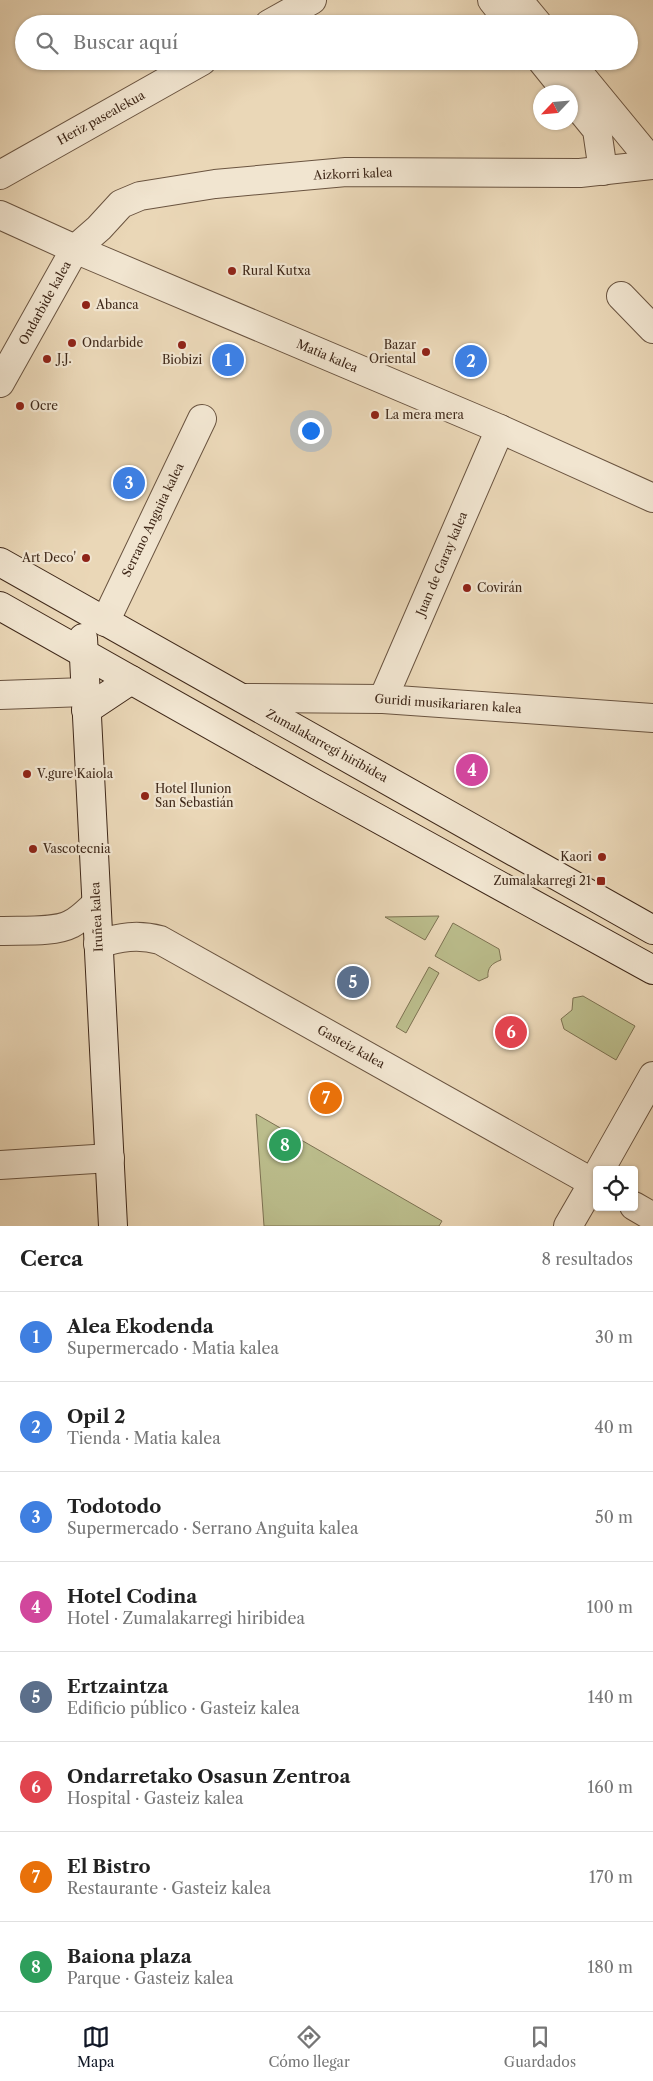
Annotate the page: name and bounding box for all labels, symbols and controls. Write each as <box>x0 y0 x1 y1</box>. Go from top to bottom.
search box <box>15 15 638 70</box>
icon: search <box>33 29 61 57</box>
text: Buscar aquí <box>73 31 178 54</box>
north arrow <box>533 85 578 130</box>
street label: Heriz pasealekua <box>54 87 148 148</box>
street label: Aizkorri kalea <box>312 165 393 182</box>
street label: Ondarbide kalea <box>15 257 74 347</box>
place label: Rural Kutxa <box>242 263 311 278</box>
marker: Rural Kutxa <box>226 265 238 277</box>
place label: Abanca <box>95 297 139 312</box>
marker: Abanca <box>80 299 92 311</box>
place label: Ondarbide <box>82 335 143 350</box>
street label: Matia kalea <box>294 336 361 375</box>
marker: Ondarbide <box>66 337 78 349</box>
place label: Bazar Oriental <box>369 337 416 366</box>
marker: Biobizi <box>176 339 188 351</box>
pin: 1 <box>212 341 244 379</box>
pin: 2 <box>455 342 487 380</box>
marker: Bazar Oriental <box>420 346 432 358</box>
place label: J.J. <box>55 351 72 366</box>
place label: Biobizi <box>162 352 202 367</box>
marker: J.J. <box>41 353 53 365</box>
place label: Ocre <box>30 398 58 413</box>
marker: Ocre <box>14 400 26 412</box>
place label: La mera mera <box>385 407 464 422</box>
marker: La mera mera <box>369 409 381 421</box>
your location <box>298 418 324 444</box>
street label: Serrano Anguita kalea <box>118 460 187 579</box>
pin: 3 <box>113 464 145 502</box>
street label: Juan de Garay kalea <box>412 509 471 620</box>
place label: Art Deco' <box>21 550 76 565</box>
marker: Art Deco' <box>80 552 92 564</box>
place label: Covirán <box>477 580 523 595</box>
marker: Covirán <box>461 582 473 594</box>
street label: Guridi musikariaren kalea <box>374 691 523 716</box>
street label: Zumalakarregi hiribidea <box>264 706 391 786</box>
pin: 4 <box>456 751 488 789</box>
place label: V.gure Kaiola <box>36 766 114 781</box>
marker: V.gure Kaiola <box>21 768 33 780</box>
place label: Hotel Ilunion San Sebastián <box>155 781 234 810</box>
marker: Hotel Ilunion San Sebastián <box>139 790 151 802</box>
place label: Vascotecnia <box>42 841 111 856</box>
marker: Vascotecnia <box>27 843 39 855</box>
place label: Kaori <box>560 849 592 864</box>
marker: Kaori <box>596 851 608 863</box>
place label: Zumalakarregi 21 <box>493 873 591 888</box>
marker: Zumalakarregi 21 <box>595 875 607 887</box>
street label: Iruñea kalea <box>87 881 106 952</box>
pin: 5 <box>337 963 369 1001</box>
pin: 6 <box>495 1013 527 1051</box>
street label: Gasteiz kalea <box>315 1022 388 1072</box>
pin: 7 <box>310 1079 342 1117</box>
pin: 8 <box>269 1126 301 1164</box>
map controls <box>593 1166 638 1211</box>
button: locate <box>593 1166 638 1211</box>
text: Cerca <box>20 1246 83 1271</box>
text: 8 resultados <box>542 1249 633 1269</box>
text: Alea Ekodenda <box>67 1315 214 1338</box>
text: 1 <box>32 1327 40 1347</box>
text: 30 m <box>595 1327 633 1347</box>
text: Supermercado · Matia kalea <box>67 1338 279 1358</box>
text: Opil 2 <box>67 1405 126 1428</box>
text: 2 <box>31 1417 41 1437</box>
text: 40 m <box>594 1417 633 1437</box>
text: Tienda · Matia kalea <box>67 1428 221 1448</box>
text: Todotodo <box>67 1495 161 1518</box>
text: 3 <box>31 1507 41 1527</box>
text: 50 m <box>595 1507 633 1527</box>
text: Supermercado · Serrano Anguita kalea <box>67 1518 358 1538</box>
text: Hotel Codina <box>67 1585 197 1608</box>
text: 4 <box>31 1597 41 1617</box>
text: 100 m <box>587 1597 633 1617</box>
text: Hotel · Zumalakarregi hiribidea <box>67 1608 305 1628</box>
text: Ertzaintza <box>67 1675 169 1698</box>
text: 5 <box>32 1687 40 1707</box>
text: 140 m <box>588 1687 633 1707</box>
text: Edificio público · Gasteiz kalea <box>67 1698 300 1718</box>
text: Ondarretako Osasun Zentroa <box>67 1765 350 1788</box>
text: 6 <box>31 1777 41 1797</box>
text: 160 m <box>588 1777 633 1797</box>
text: Hospital · Gasteiz kalea <box>67 1788 243 1808</box>
text: El Bistro <box>67 1855 151 1878</box>
text: 7 <box>32 1867 40 1887</box>
text: 170 m <box>589 1867 633 1887</box>
text: Restaurante · Gasteiz kalea <box>67 1878 271 1898</box>
text: Baiona plaza <box>67 1945 192 1968</box>
text: 8 <box>31 1957 41 1977</box>
text: 180 m <box>587 1957 633 1977</box>
text: Parque · Gasteiz kalea <box>67 1968 234 1988</box>
tab: Mapa <box>77 2023 114 2071</box>
tab: Cómo llegar <box>268 2023 350 2071</box>
tab: Guardados <box>504 2023 576 2071</box>

